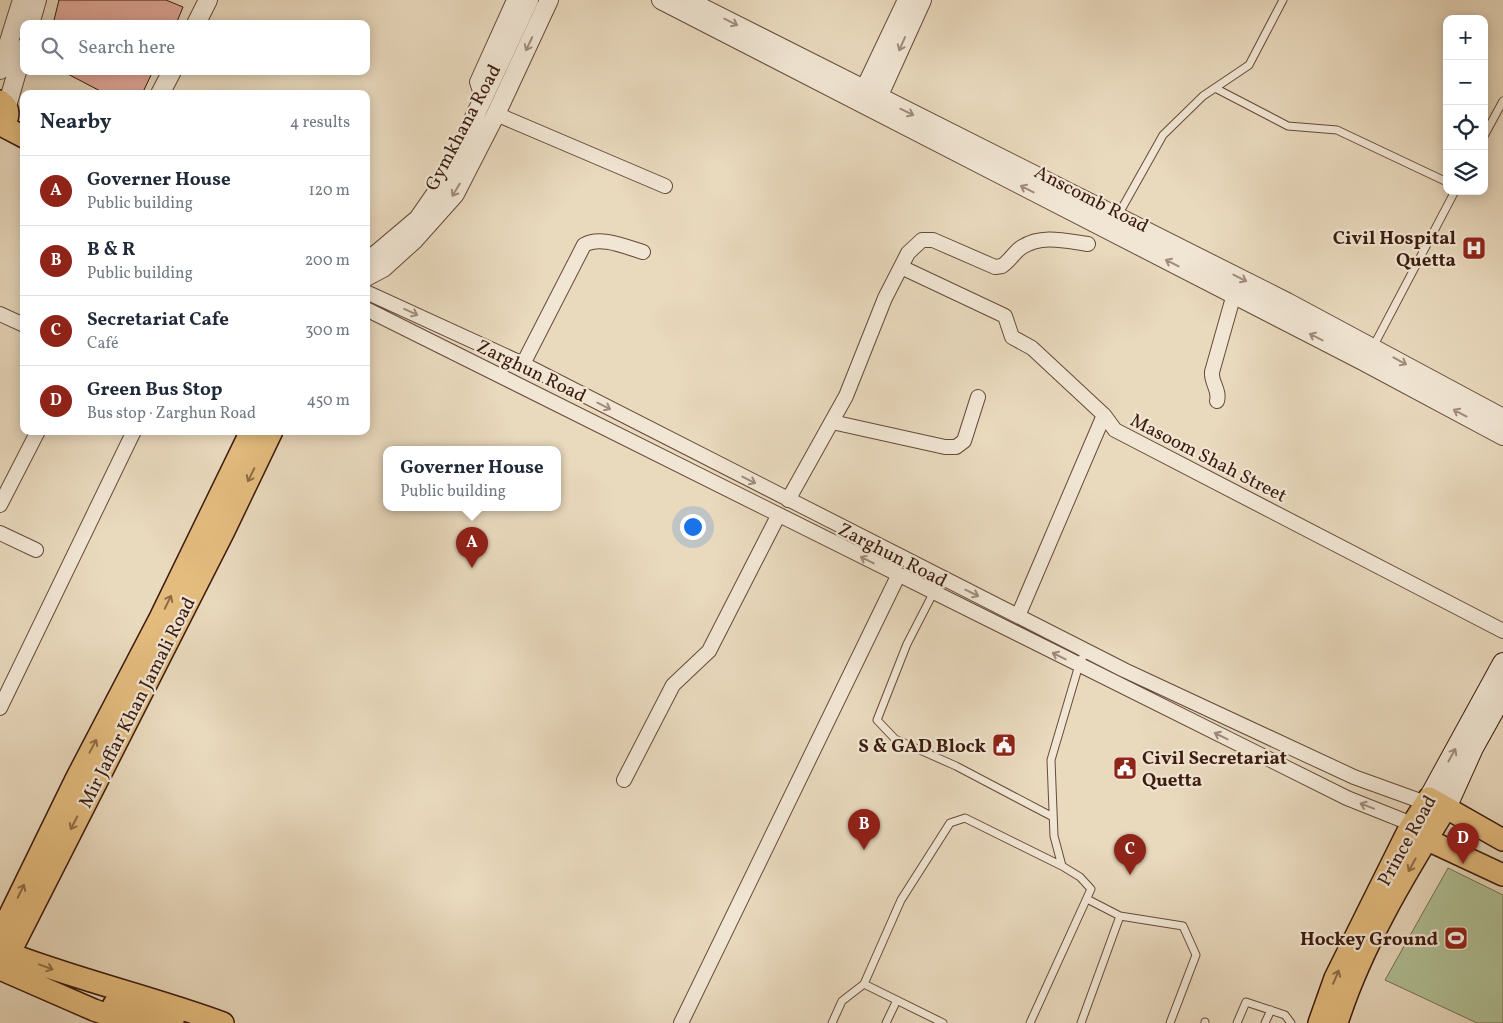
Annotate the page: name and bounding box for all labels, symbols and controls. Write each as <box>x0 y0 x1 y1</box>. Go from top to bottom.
map controls <box>1443 15 1488 195</box>
button: + <box>1443 15 1488 60</box>
one-way arrow <box>723 18 738 27</box>
search box <box>20 20 370 75</box>
icon: search <box>38 34 66 62</box>
text: Search here <box>78 35 175 61</box>
one-way arrow <box>523 36 533 51</box>
one-way arrow <box>897 36 906 51</box>
street label: Gymkhana Road <box>420 60 508 196</box>
button: − <box>1443 60 1488 105</box>
button: locate <box>1443 105 1488 150</box>
text: Nearby <box>40 108 111 137</box>
one-way arrow <box>899 108 914 117</box>
text: 4 results <box>290 112 350 134</box>
button: layers <box>1443 150 1488 195</box>
street label: Anscomb Road <box>1029 160 1153 240</box>
text: Governer House <box>87 167 231 193</box>
text: A <box>50 180 62 202</box>
text: 120 m <box>308 180 350 202</box>
one-way arrow <box>451 182 461 196</box>
one-way arrow <box>1020 184 1035 194</box>
text: Public building <box>87 193 193 215</box>
place label: Civil Hospital Quetta <box>1333 226 1456 274</box>
hospital icon: Civil Hospital Quetta <box>1461 235 1487 261</box>
text: B & R <box>87 237 135 263</box>
text: B <box>51 250 61 272</box>
text: 200 m <box>305 250 350 272</box>
one-way arrow <box>1165 258 1180 267</box>
text: Public building <box>87 263 193 285</box>
one-way arrow <box>1232 274 1247 283</box>
text: Secretariat Cafe <box>87 307 229 333</box>
one-way arrow <box>403 308 418 318</box>
text: C <box>51 320 61 342</box>
text: 300 m <box>305 320 350 342</box>
one-way arrow <box>1309 332 1324 342</box>
text: Café <box>87 333 118 355</box>
street label: Zarghun Road <box>472 334 590 410</box>
one-way arrow <box>1392 357 1406 367</box>
text: Green Bus Stop <box>87 377 223 403</box>
text: D <box>50 390 62 412</box>
text: 450 m <box>307 390 350 412</box>
one-way arrow <box>596 402 611 411</box>
text: Bus stop · Zarghun Road <box>87 403 256 425</box>
street label: Masoom Shah Street <box>1125 408 1291 510</box>
one-way arrow <box>1453 408 1468 417</box>
popup <box>383 446 561 511</box>
text: Governer House <box>400 455 544 481</box>
one-way arrow <box>246 467 255 482</box>
one-way arrow <box>741 475 756 485</box>
text: Public building <box>400 481 506 503</box>
your location <box>680 514 706 540</box>
street label: Zarghun Road <box>833 517 951 594</box>
pin: A <box>456 527 488 568</box>
one-way arrow <box>859 555 874 565</box>
one-way arrow <box>964 588 979 598</box>
street label: Mir Jaffar Khan Jamali Road <box>73 593 202 813</box>
one-way arrow <box>164 594 174 609</box>
one-way arrow <box>1052 650 1067 660</box>
one-way arrow <box>1213 730 1228 740</box>
public building icon: S & GAD Block <box>991 732 1017 758</box>
place label: S & GAD Block <box>858 734 986 760</box>
one-way arrow <box>88 738 98 753</box>
place label: Civil Secretariat Quetta <box>1142 746 1287 794</box>
one-way arrow <box>1448 748 1458 763</box>
public building icon: Civil Secretariat Quetta <box>1112 755 1138 781</box>
street label: Prince Road <box>1372 791 1443 891</box>
one-way arrow <box>1360 801 1375 810</box>
pin: B <box>848 809 880 850</box>
one-way arrow <box>69 815 78 830</box>
pin: D <box>1447 823 1479 864</box>
pin: C <box>1114 834 1146 875</box>
one-way arrow <box>1407 857 1416 872</box>
one-way arrow <box>17 884 26 899</box>
sports icon: Hockey Ground <box>1443 925 1469 951</box>
place label: Hockey Ground <box>1300 927 1438 953</box>
one-way arrow <box>38 963 53 972</box>
one-way arrow <box>1331 970 1341 985</box>

